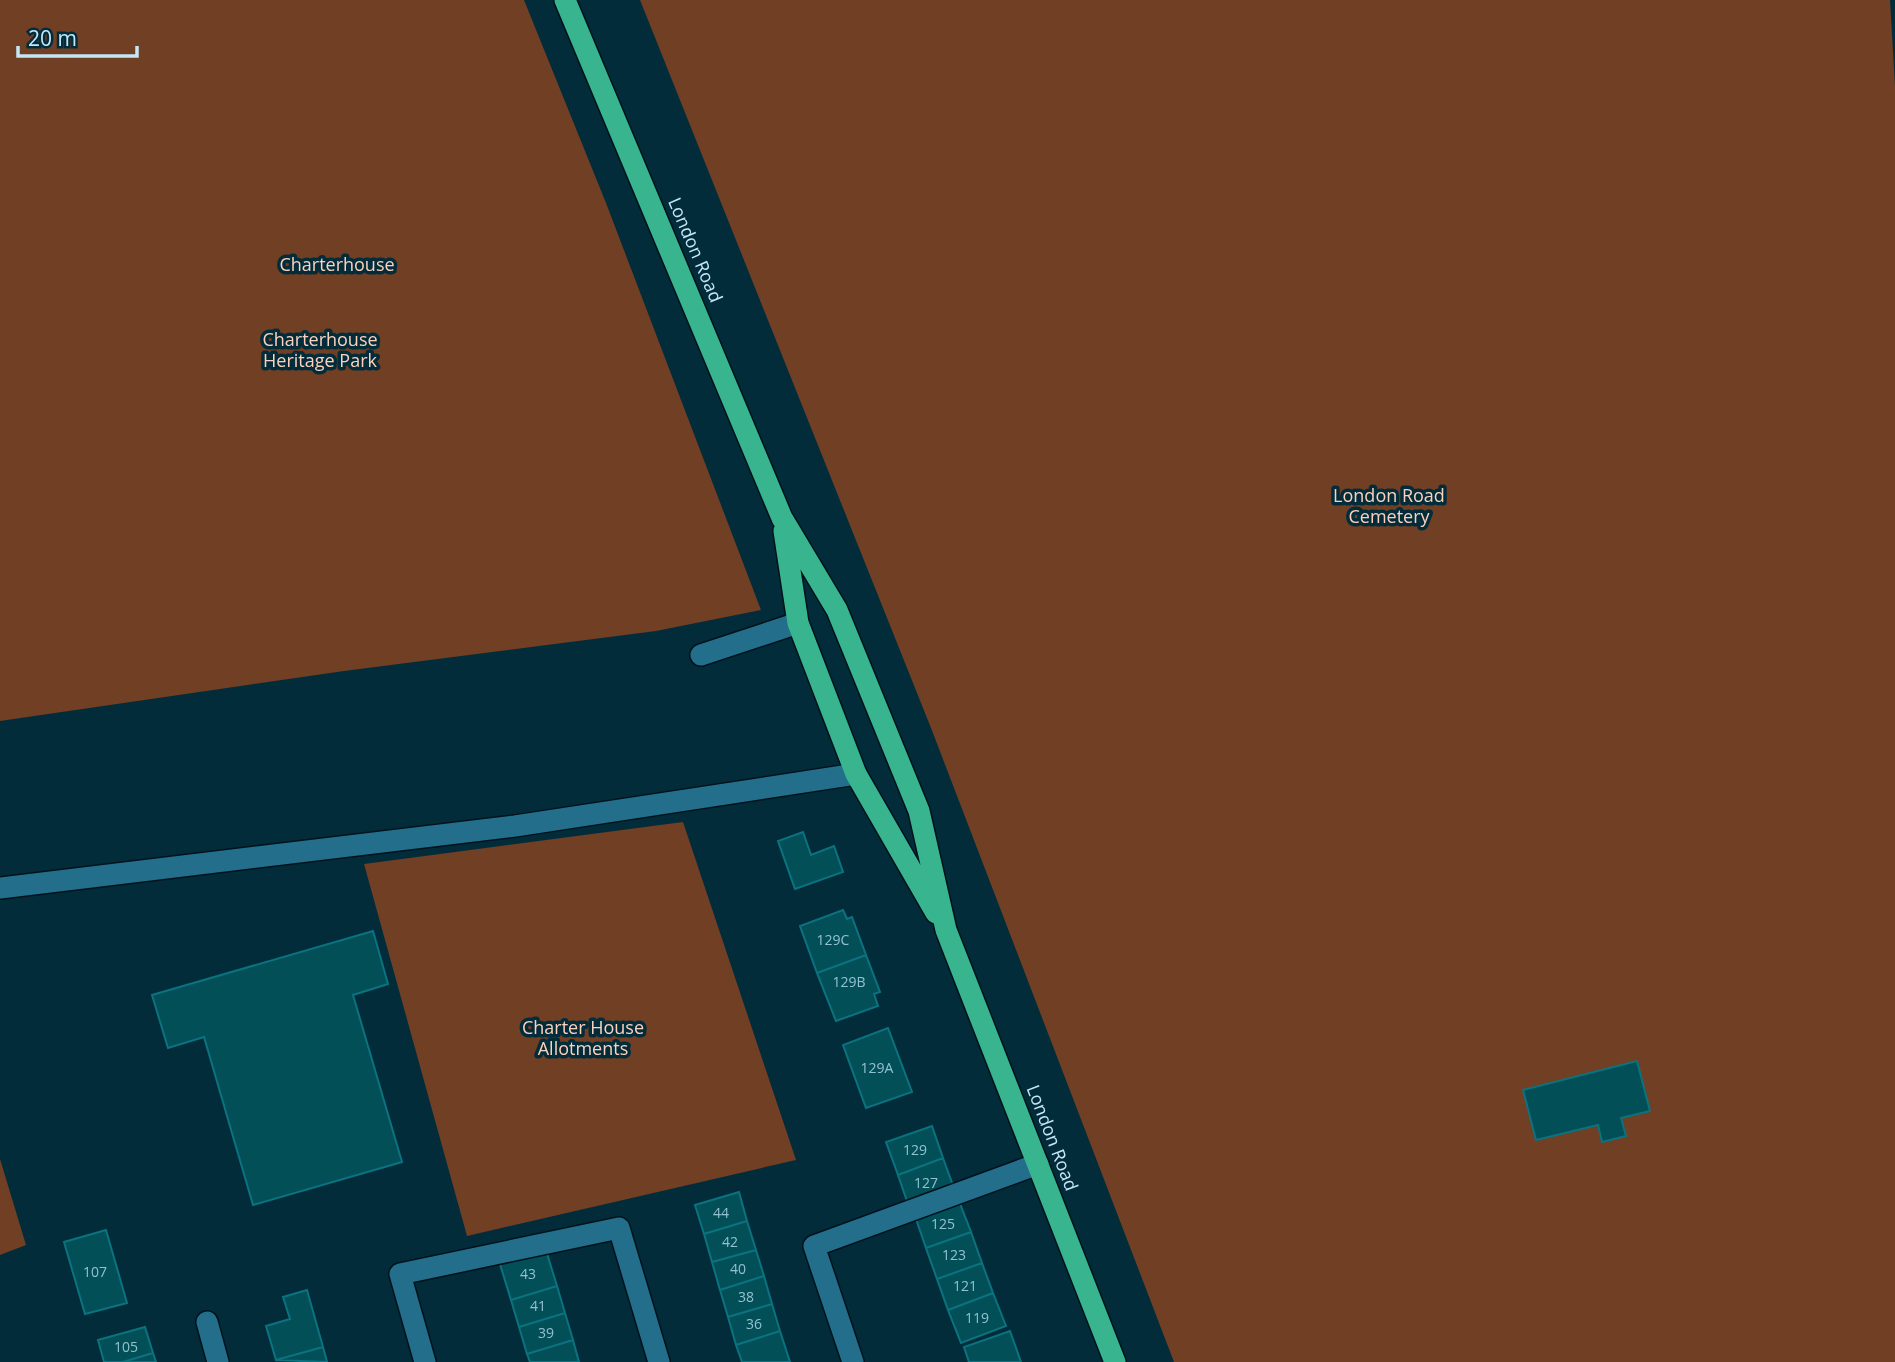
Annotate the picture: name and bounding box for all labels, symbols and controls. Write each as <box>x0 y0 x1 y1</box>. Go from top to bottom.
scale bar <box>18 14 136 58</box>
text: 20 m <box>28 24 77 52</box>
street label: London Road <box>663 193 729 306</box>
park label: Charterhouse <box>279 252 395 276</box>
park label: Charterhouse Heritage Park <box>262 327 378 372</box>
park label: London Road Cemetery <box>1333 483 1445 528</box>
house number: 129C <box>817 930 850 949</box>
house number: 129B <box>832 972 866 991</box>
park label: Charter House Allotments <box>522 1015 644 1060</box>
house number: 129A <box>861 1058 894 1077</box>
street label: London Road <box>1022 1081 1084 1194</box>
house number: 129 <box>903 1140 927 1159</box>
house number: 127 <box>914 1173 938 1192</box>
house number: 44 <box>713 1203 729 1222</box>
house number: 125 <box>931 1214 955 1233</box>
house number: 42 <box>722 1232 738 1251</box>
house number: 123 <box>942 1245 966 1264</box>
house number: 40 <box>730 1259 746 1278</box>
house number: 107 <box>83 1262 107 1281</box>
house number: 43 <box>520 1264 536 1283</box>
house number: 121 <box>953 1276 977 1295</box>
house number: 38 <box>738 1287 754 1306</box>
house number: 41 <box>530 1296 546 1315</box>
house number: 119 <box>965 1308 989 1327</box>
house number: 36 <box>746 1314 762 1333</box>
house number: 39 <box>538 1323 554 1342</box>
house number: 105 <box>114 1337 138 1356</box>

